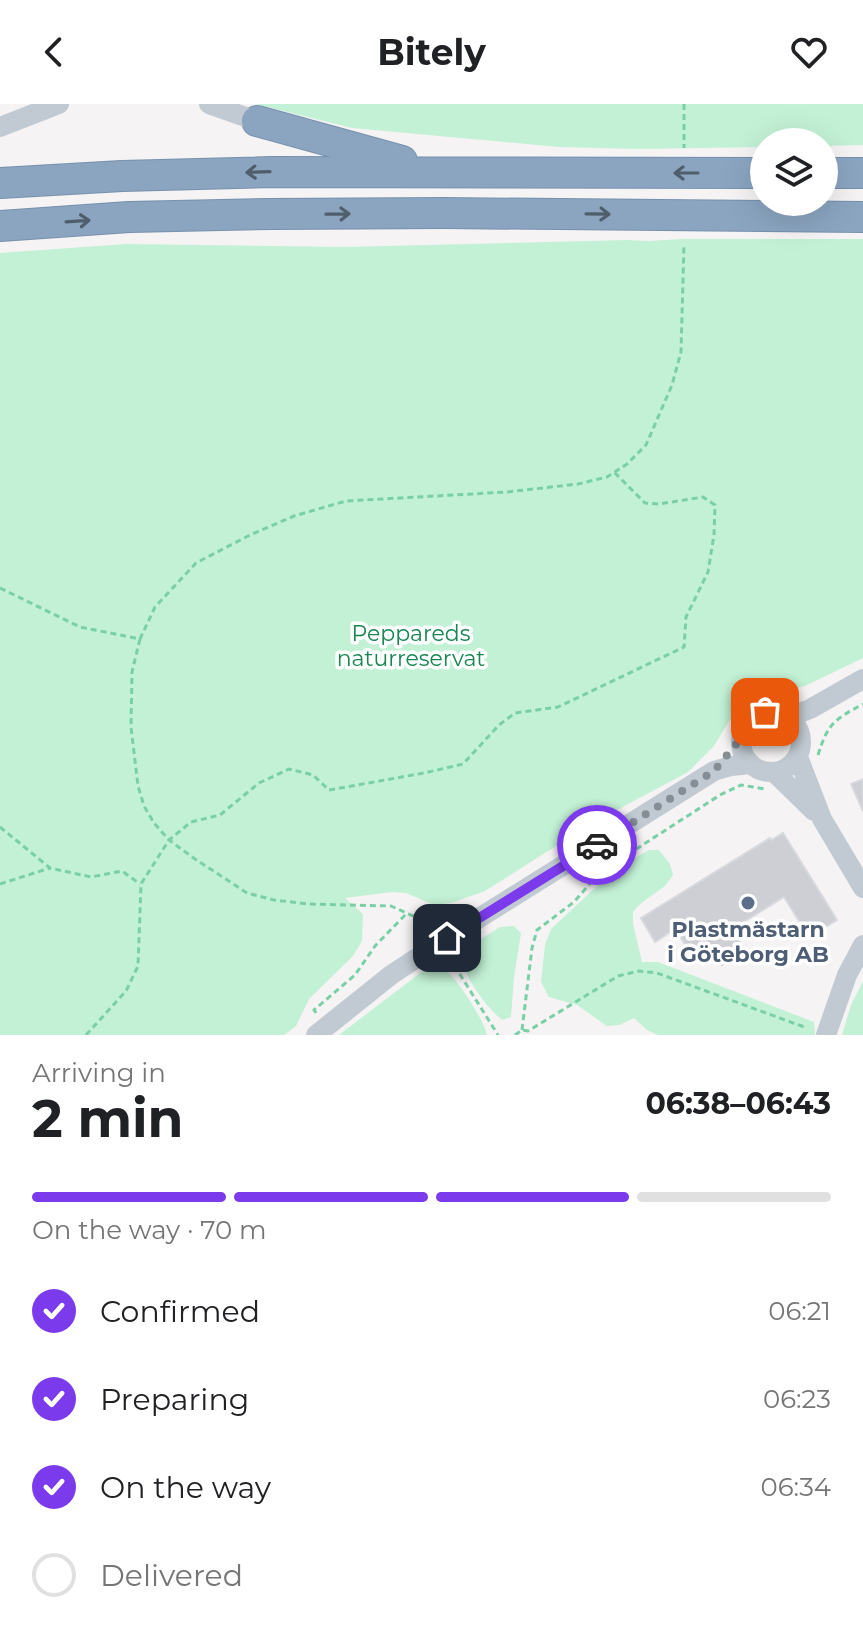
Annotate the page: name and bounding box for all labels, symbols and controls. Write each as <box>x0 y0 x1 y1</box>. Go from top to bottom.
icon: back <box>32 30 76 74</box>
text: Bitely <box>377 30 486 74</box>
icon: heart <box>787 30 831 74</box>
map controls <box>750 128 838 216</box>
button: layers <box>750 128 838 216</box>
one-way arrow <box>245 165 272 180</box>
one-way arrow <box>673 165 700 180</box>
one-way arrow <box>324 206 351 221</box>
one-way arrow <box>584 206 611 222</box>
one-way arrow <box>64 213 91 228</box>
park label: Peppareds naturreservat <box>337 620 485 672</box>
pin <box>731 678 799 746</box>
icon: bag <box>743 690 787 734</box>
courier <box>557 805 637 885</box>
icon: car <box>575 823 619 867</box>
marker: Plastmästarn i Göteborg AB <box>739 894 757 912</box>
pin <box>413 904 481 972</box>
icon: home <box>425 916 469 960</box>
place label: Plastmästarn i Göteborg AB <box>667 916 829 968</box>
text: Arriving in <box>32 1057 166 1089</box>
text: 06:38–06:43 <box>645 1085 831 1122</box>
text: 2 min <box>32 1087 184 1150</box>
text: On the way · 70 m <box>32 1214 267 1246</box>
icon: check <box>32 1289 76 1333</box>
text: Confirmed <box>100 1293 260 1330</box>
text: 06:21 <box>768 1295 831 1327</box>
icon: check <box>32 1377 76 1421</box>
text: Preparing <box>100 1381 249 1418</box>
text: 06:23 <box>763 1383 831 1415</box>
icon: check <box>32 1465 76 1509</box>
text: On the way <box>100 1469 271 1506</box>
text: 06:34 <box>761 1471 831 1503</box>
text: Delivered <box>100 1557 243 1594</box>

